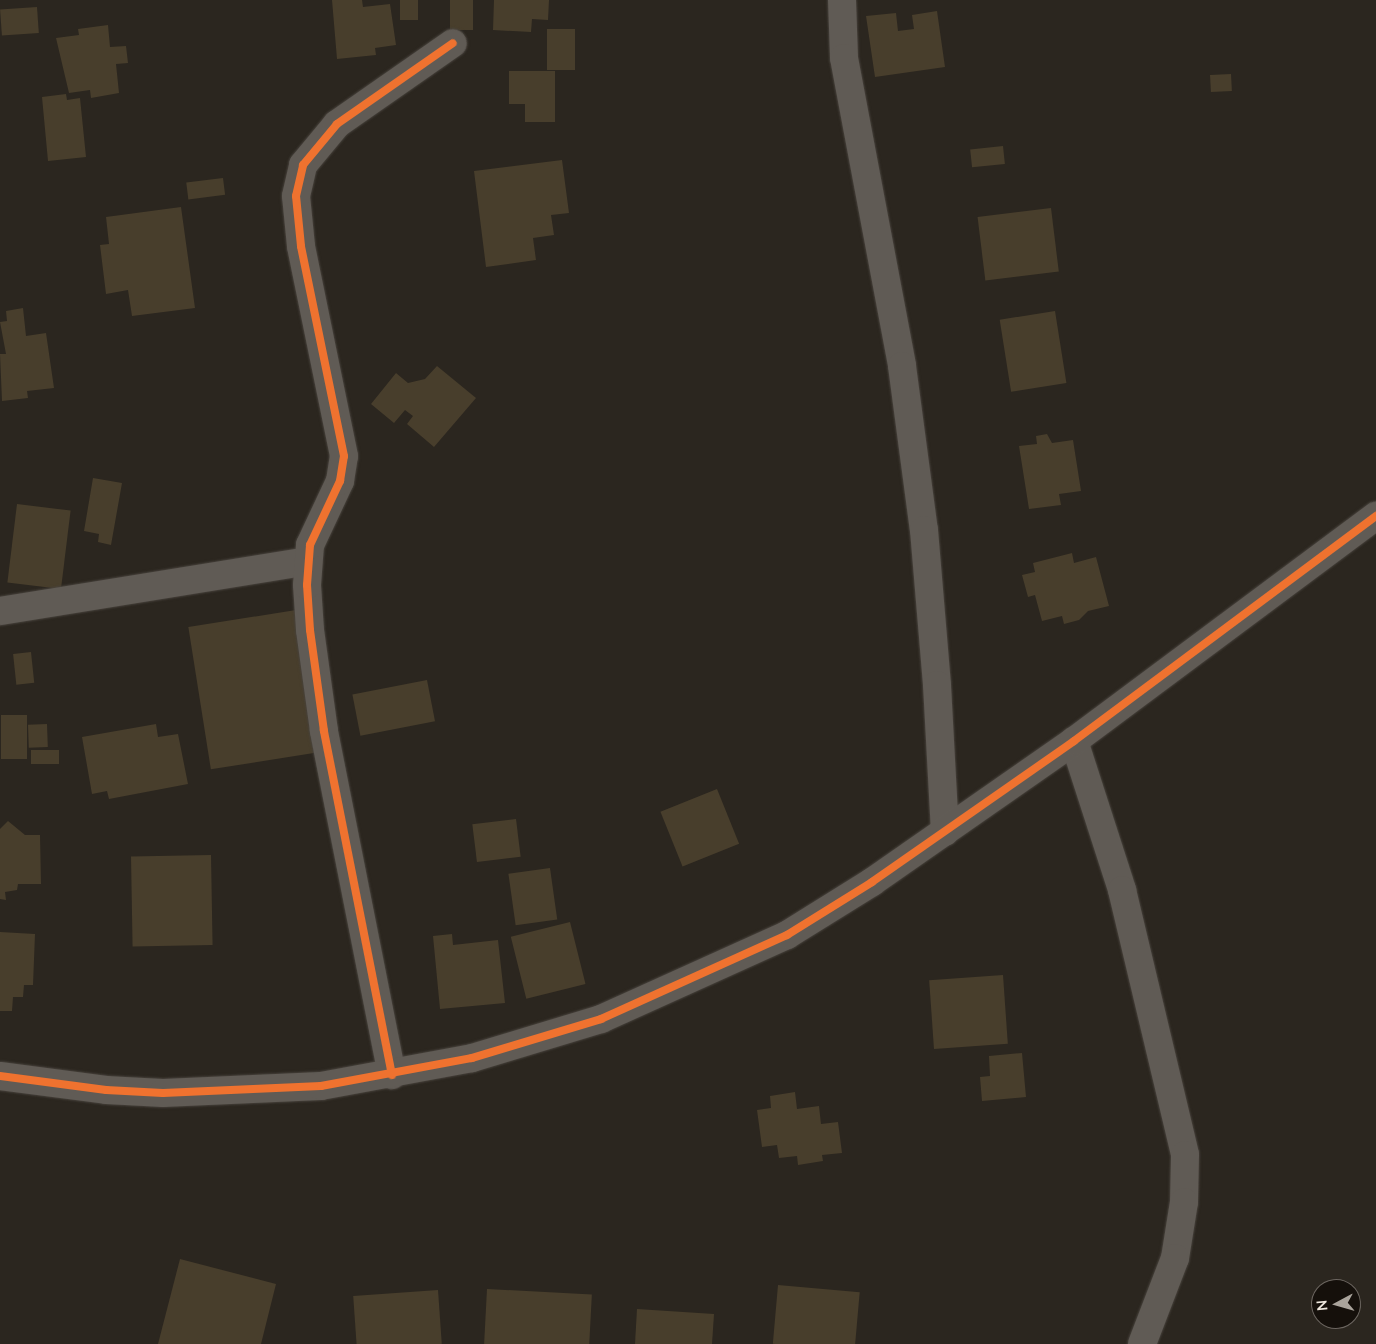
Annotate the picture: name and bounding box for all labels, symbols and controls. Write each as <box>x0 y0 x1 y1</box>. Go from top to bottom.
north arrow <box>1311 1279 1361 1329</box>
text: N <box>1313 1299 1331 1312</box>

